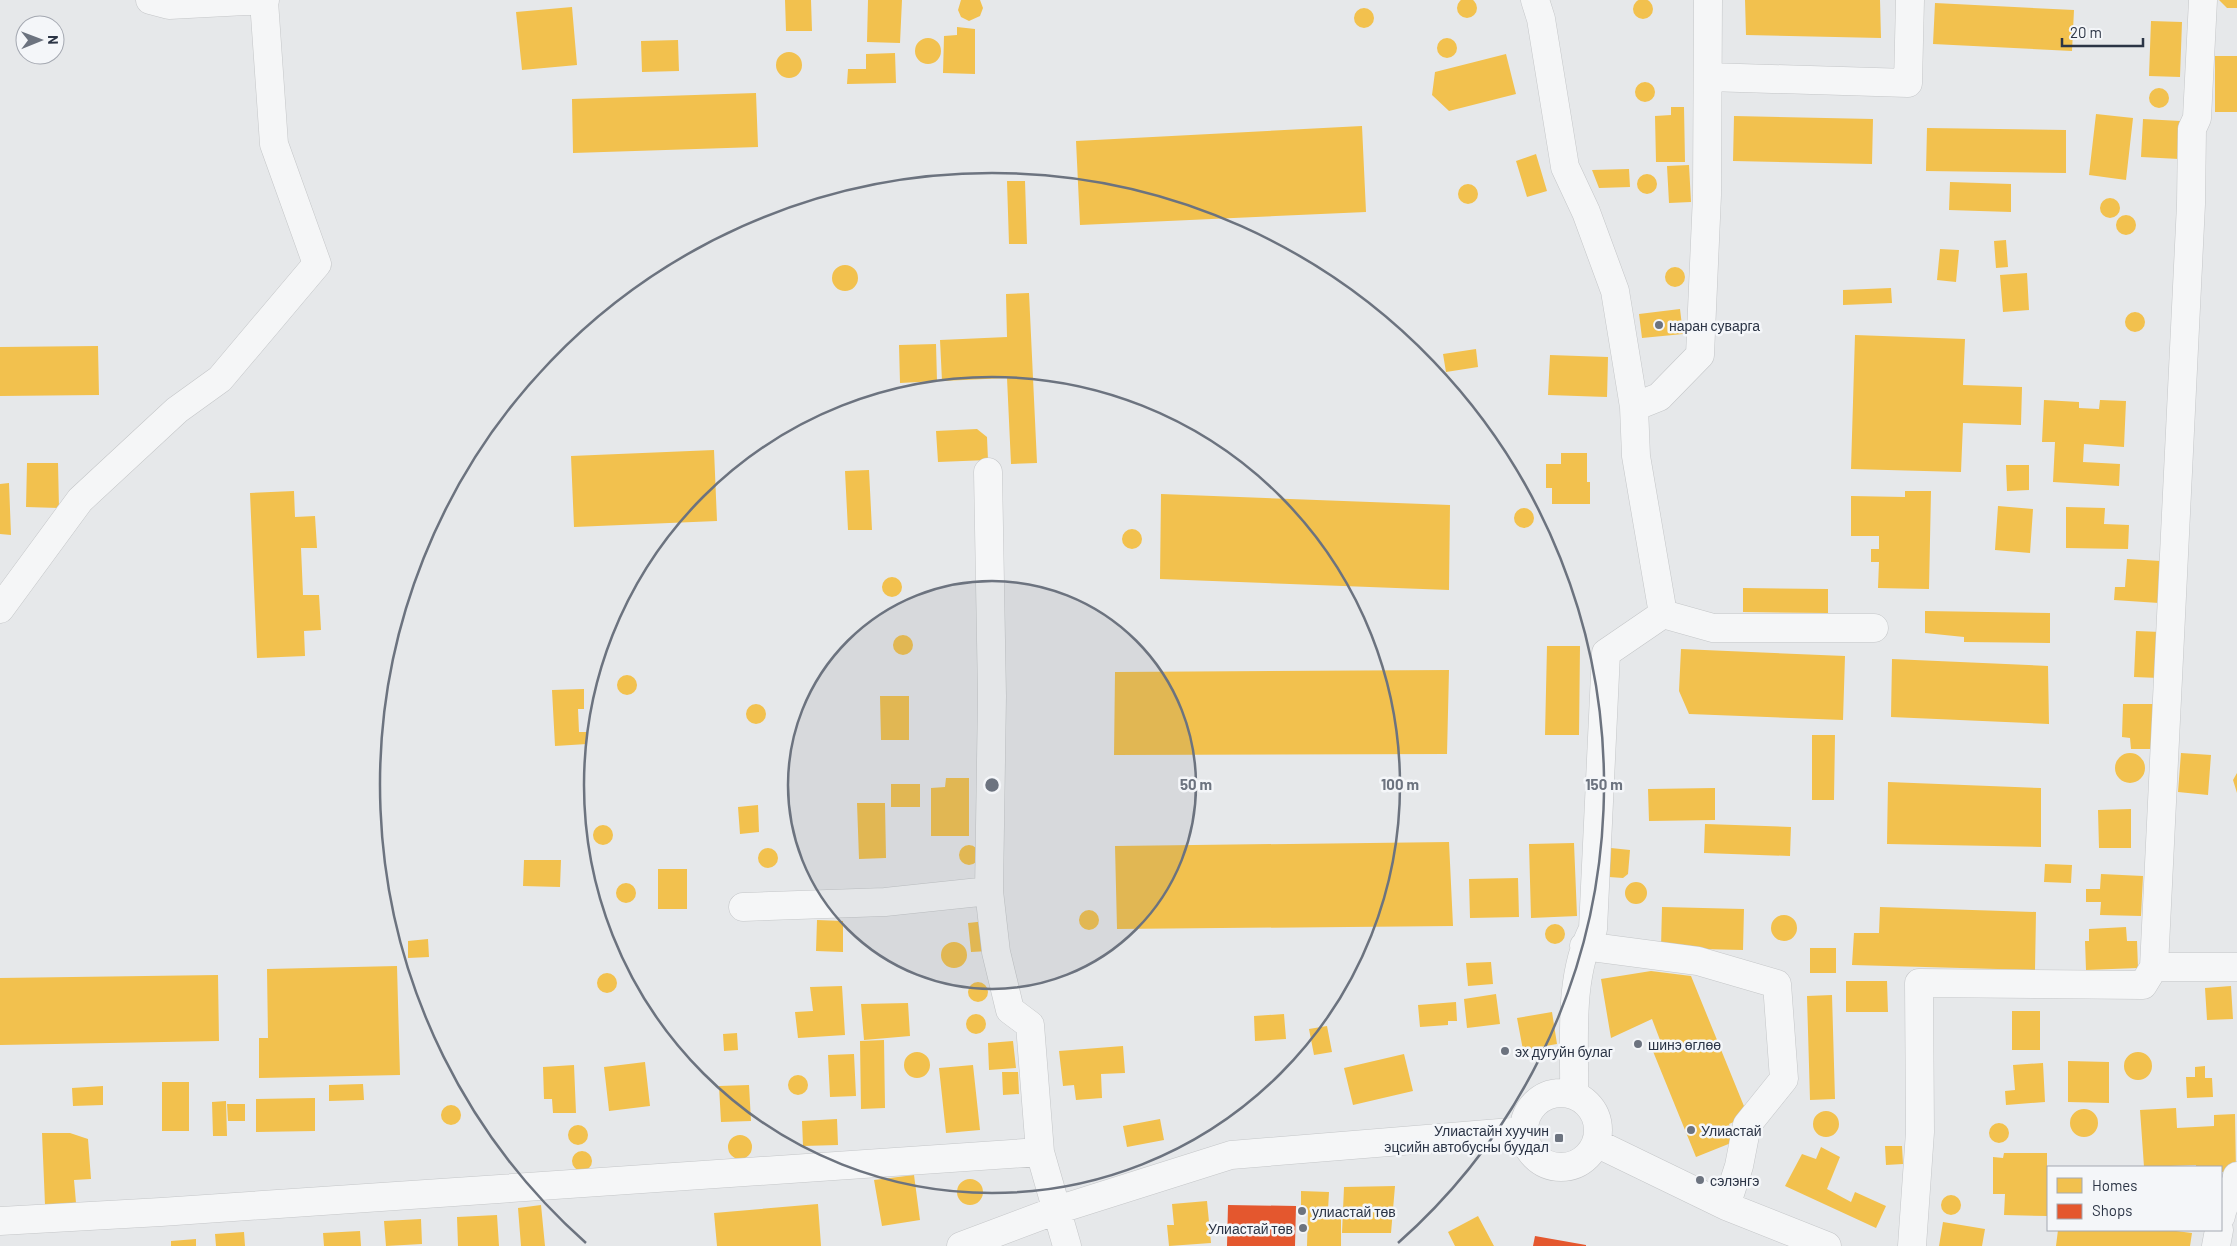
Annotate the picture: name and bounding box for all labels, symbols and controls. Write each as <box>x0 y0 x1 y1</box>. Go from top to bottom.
north arrow <box>15 15 65 65</box>
scale bar <box>2062 15 2143 47</box>
text: 20 m <box>2070 23 2102 41</box>
text: N <box>45 35 62 45</box>
place label: наран суварга <box>1669 317 1760 334</box>
marker: наран суварга <box>1653 319 1665 331</box>
text: 50 m <box>1180 775 1212 793</box>
text: 100 m <box>1381 775 1419 793</box>
text: 150 m <box>1585 775 1623 793</box>
centre of rings <box>983 776 1001 794</box>
place label: шинэ өглөө <box>1648 1036 1721 1053</box>
marker: шинэ өглөө <box>1632 1038 1644 1050</box>
place label: эх дугуйн булаг <box>1515 1043 1613 1060</box>
marker: эх дугуйн булаг <box>1499 1045 1511 1057</box>
place label: Улиастайн хуучин эцсийн автобусны буудал <box>1384 1122 1549 1155</box>
place label: Улиастай <box>1701 1122 1762 1139</box>
marker: Улиастай <box>1685 1124 1697 1136</box>
marker: Улиастайн хуучин эцсийн автобусны буудал <box>1553 1132 1565 1144</box>
legend <box>2047 1166 2222 1231</box>
place label: сэлэнгэ <box>1710 1172 1759 1189</box>
marker: сэлэнгэ <box>1694 1174 1706 1186</box>
text: Homes <box>2092 1176 2137 1194</box>
text: Shops <box>2092 1201 2132 1219</box>
place label: улиастай төв <box>1312 1203 1396 1220</box>
marker: улиастай төв <box>1296 1205 1308 1217</box>
place label: Улиастай төв <box>1208 1220 1293 1237</box>
marker: Улиастай төв <box>1297 1222 1309 1234</box>

